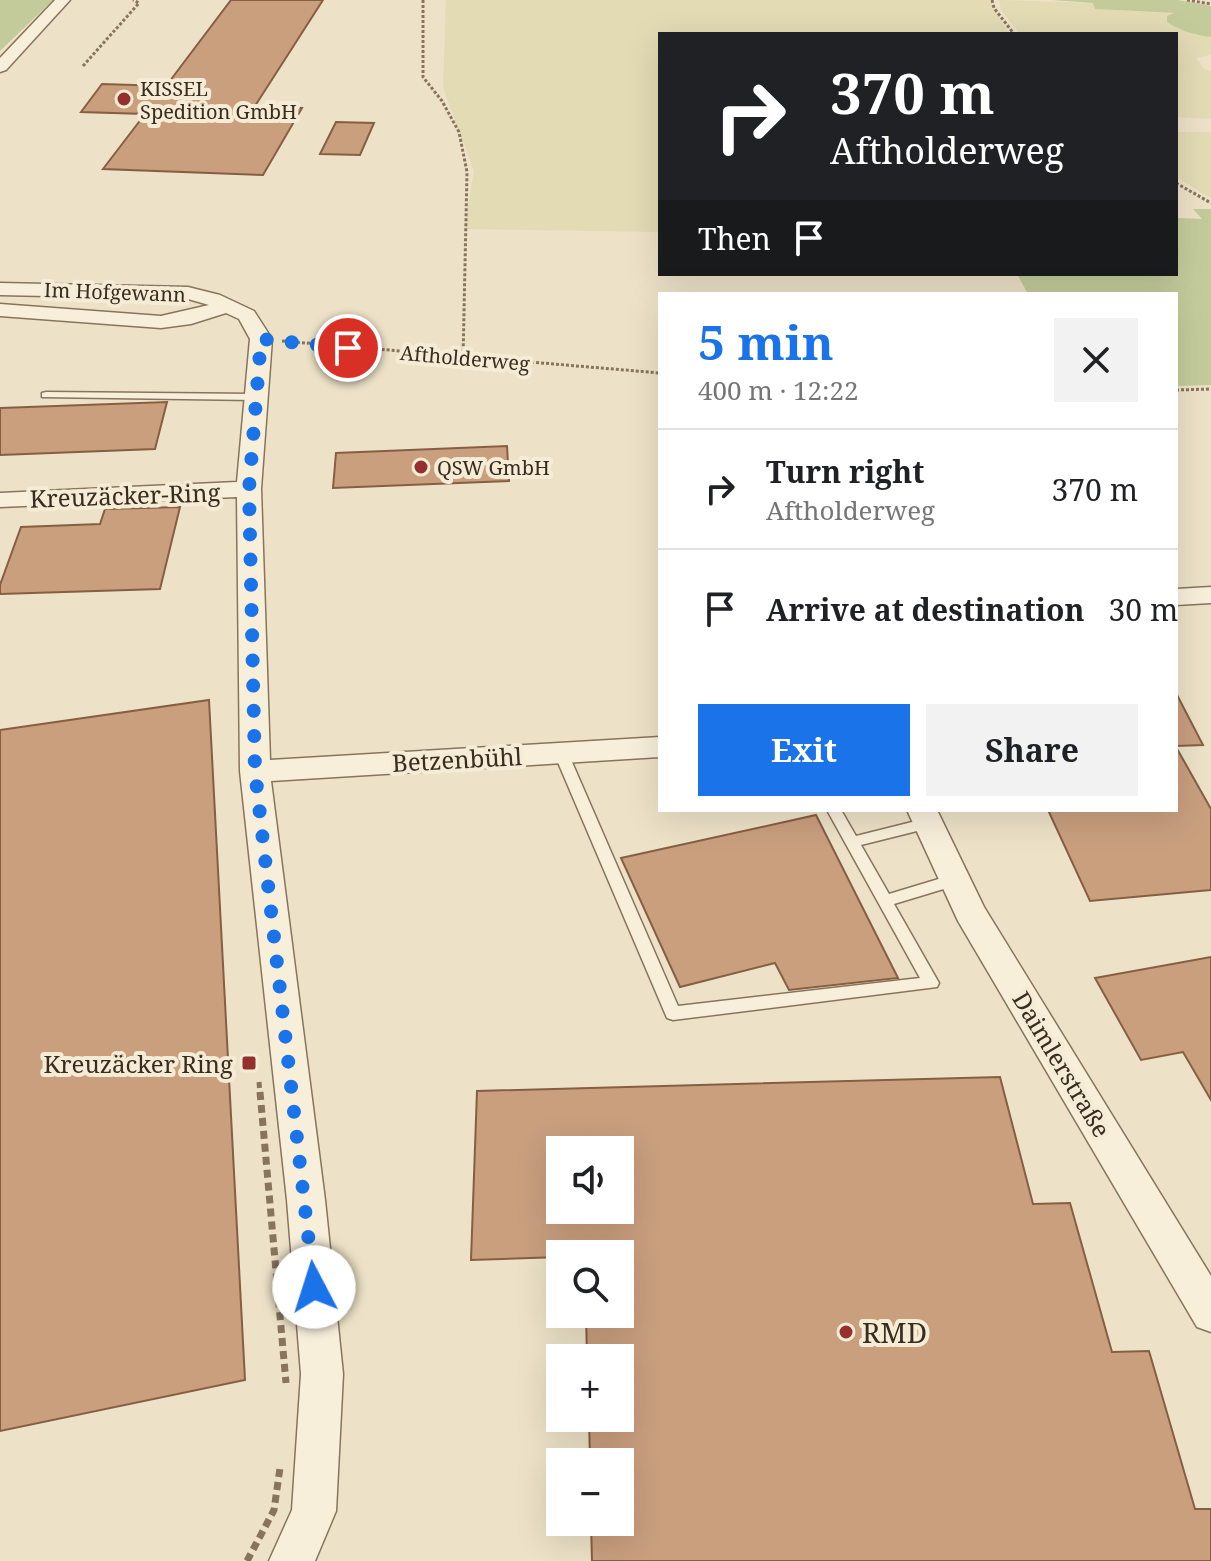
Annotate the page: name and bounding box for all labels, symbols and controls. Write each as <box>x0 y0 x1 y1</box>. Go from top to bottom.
text: 370 m <box>830 54 995 130</box>
icon: right <box>698 64 802 168</box>
place label: KISSEL Spedition GmbH <box>140 75 297 125</box>
marker: KISSEL Spedition GmbH <box>115 90 133 108</box>
text: Aftholderweg <box>830 126 1064 175</box>
icon: arrive <box>787 216 831 260</box>
text: Then <box>698 218 771 259</box>
street label: Im Hofgewann <box>44 276 187 308</box>
text: 5 min <box>698 309 834 374</box>
pin <box>314 314 382 382</box>
button: close <box>1054 318 1138 402</box>
icon: arrive <box>326 326 370 370</box>
street label: Aftholderweg <box>399 339 531 377</box>
text: 400 m · 12:22 <box>698 372 859 408</box>
text: Turn right <box>766 451 924 492</box>
place label: QSW GmbH <box>437 454 550 481</box>
marker: QSW GmbH <box>412 458 430 476</box>
icon: right <box>698 467 742 511</box>
text: 370 m <box>1052 469 1138 510</box>
street label: Kreuzäcker-Ring <box>29 475 221 515</box>
text: Aftholderweg <box>766 492 935 528</box>
icon: arrive <box>698 587 742 631</box>
text: Arrive at destination <box>766 589 1085 630</box>
text: 30 m <box>1109 589 1178 630</box>
button: Exit <box>698 704 910 796</box>
button: Share <box>926 704 1138 796</box>
street label: Betzenbühl <box>391 739 523 779</box>
street label: Daimlerstraße <box>1005 985 1119 1143</box>
place label: Kreuzäcker Ring <box>43 1047 233 1080</box>
marker: Kreuzäcker Ring <box>240 1054 258 1072</box>
map controls <box>546 1136 634 1536</box>
button: sound <box>546 1136 634 1224</box>
button: search <box>546 1240 634 1328</box>
position arrow <box>272 1245 356 1329</box>
place label: RMD <box>862 1313 927 1351</box>
marker: RMD <box>837 1323 855 1341</box>
button: + <box>546 1344 634 1432</box>
button: − <box>546 1448 634 1536</box>

